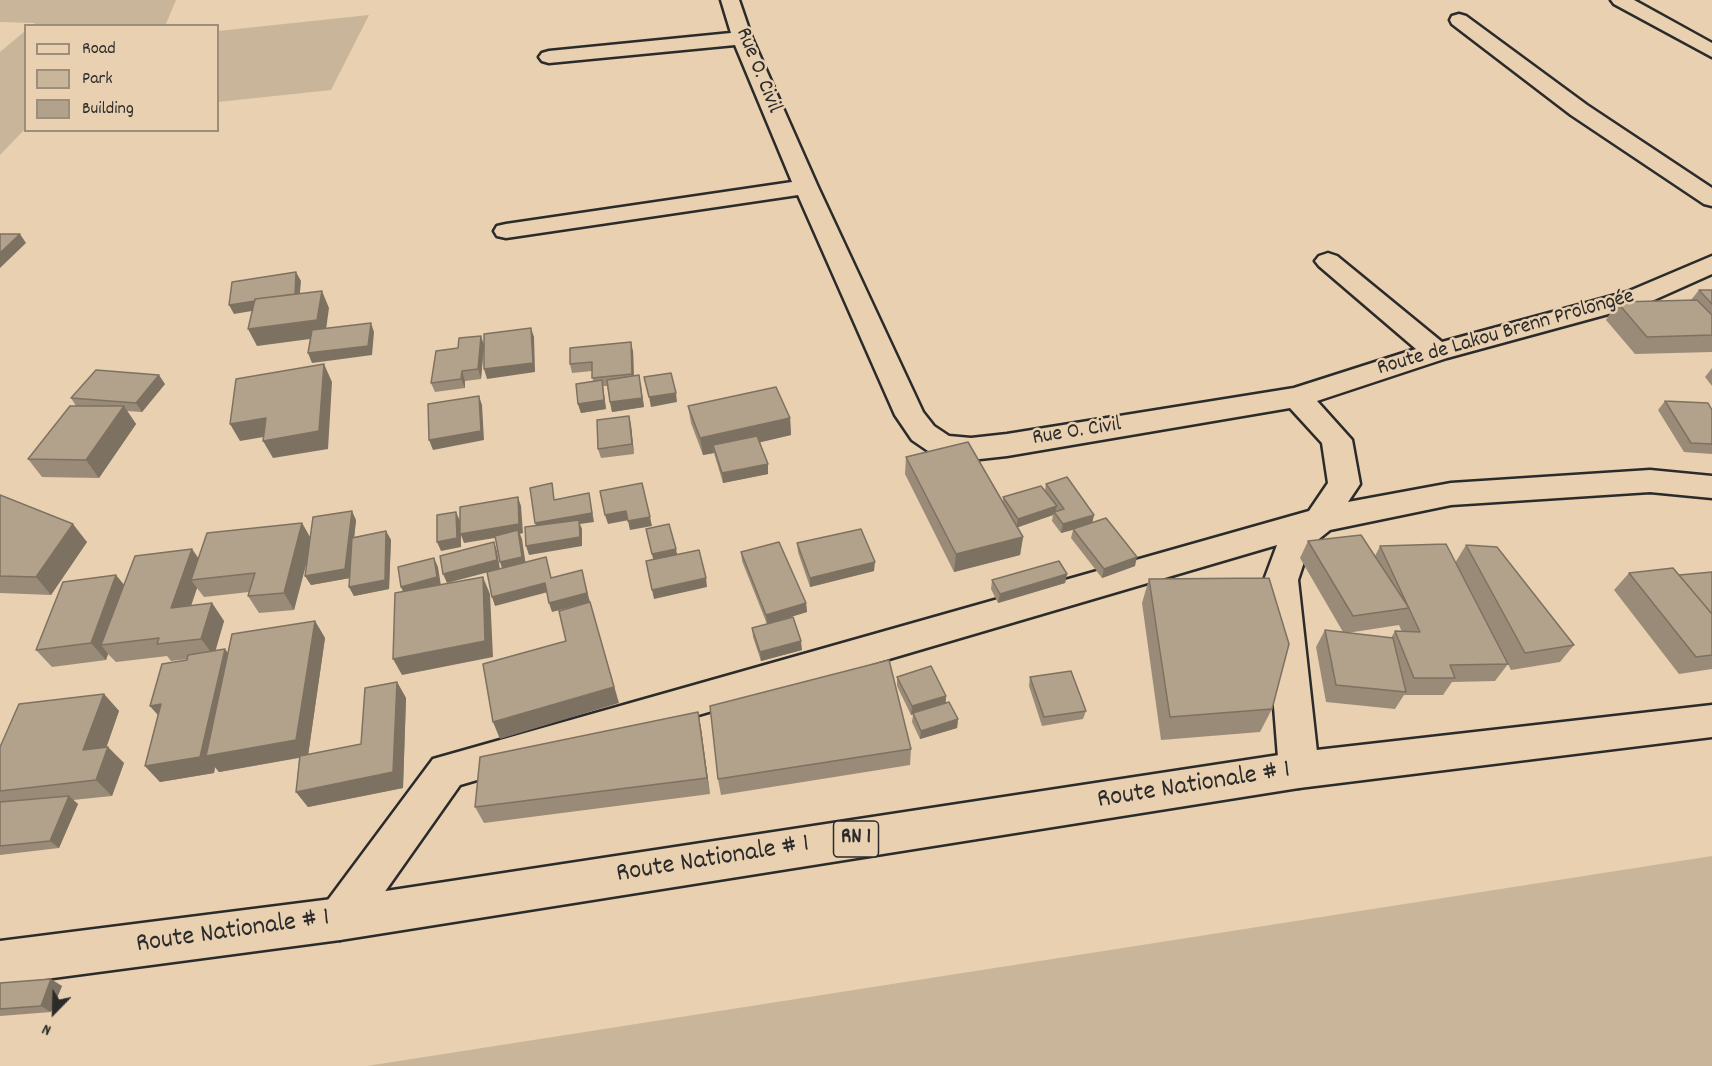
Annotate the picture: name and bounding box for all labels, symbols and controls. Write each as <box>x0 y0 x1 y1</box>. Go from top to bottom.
legend <box>24 24 219 132</box>
street label: Rue O. Civil <box>728 25 786 117</box>
text: Road <box>82 37 116 62</box>
text: Park <box>82 67 113 92</box>
text: Building <box>82 97 134 122</box>
street label: Route de Lakou Brenn Prolongée <box>1374 285 1638 383</box>
street label: Rue O. Civil <box>1031 413 1123 453</box>
street label: Route Nationale # 1 <box>1095 756 1293 818</box>
road number: RN 1 <box>834 821 878 857</box>
street label: Route Nationale # 1 <box>614 830 812 892</box>
street label: Route Nationale # 1 <box>134 903 332 963</box>
north arrow <box>24 982 84 1042</box>
text: N <box>39 1017 55 1041</box>

